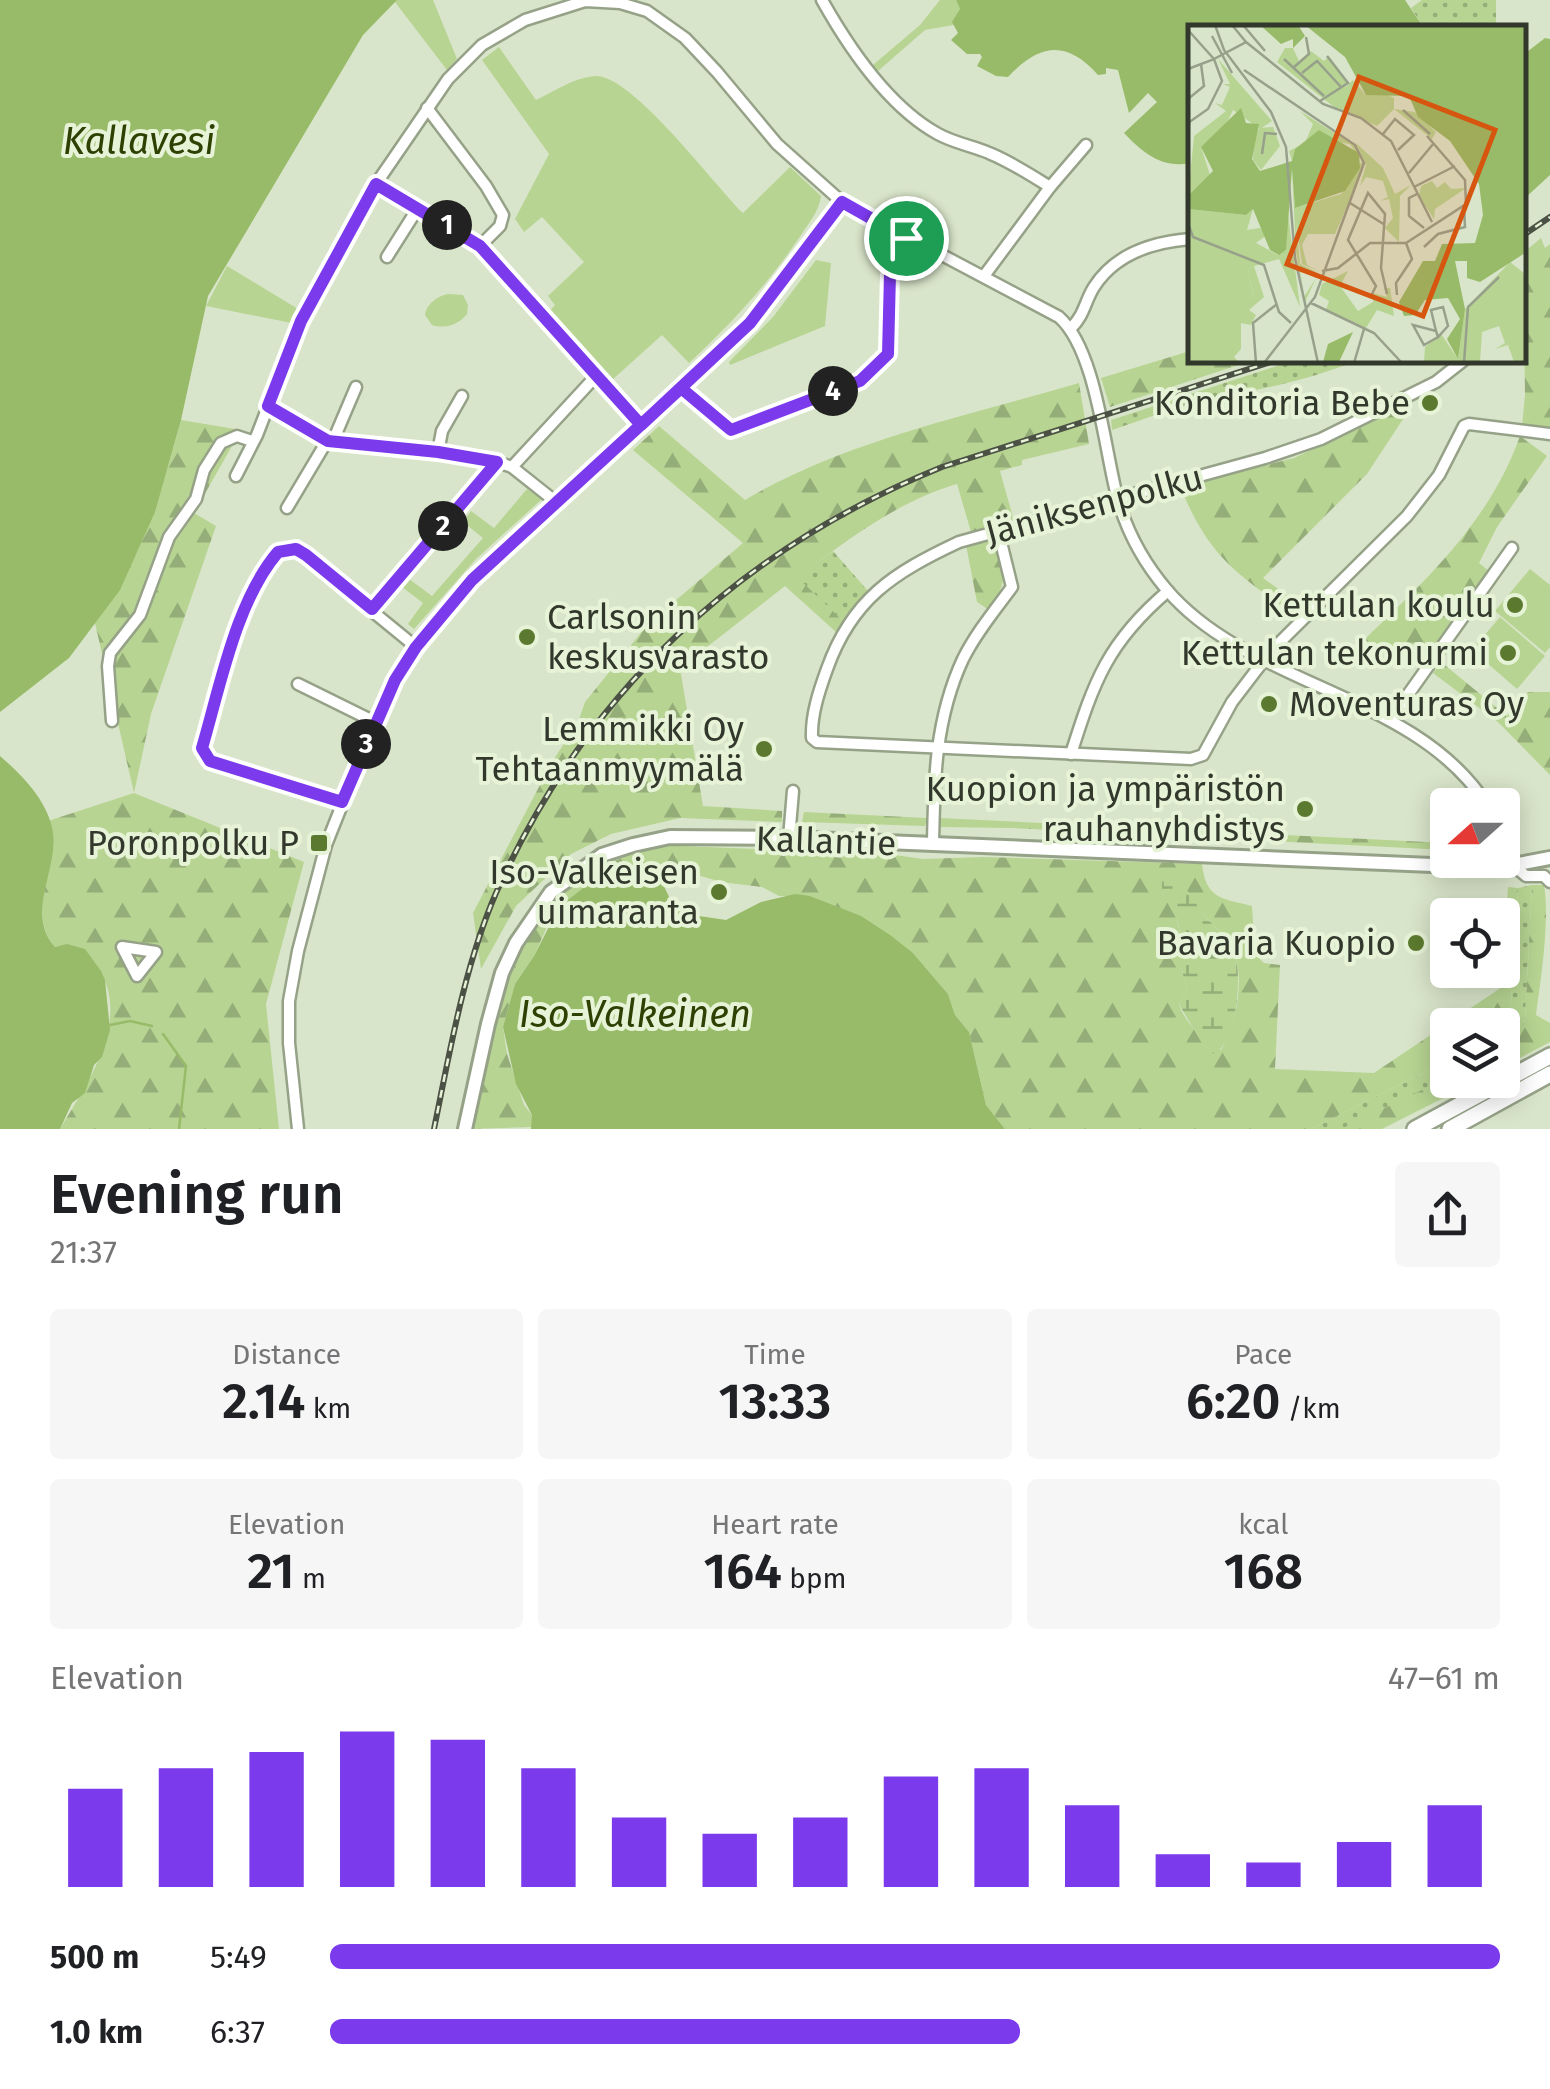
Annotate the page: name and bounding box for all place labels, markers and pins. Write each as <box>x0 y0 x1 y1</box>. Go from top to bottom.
pin <box>864 196 949 281</box>
pin: 1 <box>422 200 472 250</box>
pin: 4 <box>808 366 858 416</box>
place label: Konditoria Bebe <box>1154 382 1410 424</box>
marker: Konditoria Bebe <box>1419 392 1441 414</box>
pin: 2 <box>418 501 468 551</box>
place label: Kettulan koulu <box>1262 584 1495 626</box>
marker: Kettulan koulu <box>1504 594 1526 616</box>
place label: Carlsonin keskusvarasto <box>547 596 769 678</box>
marker: Carlsonin keskusvarasto <box>516 626 538 648</box>
place label: Kettulan tekonurmi <box>1181 632 1488 674</box>
marker: Kettulan tekonurmi <box>1497 642 1519 664</box>
place label: Moventuras Oy <box>1289 683 1524 725</box>
marker: Moventuras Oy <box>1258 693 1280 715</box>
place label: Lemmikki Oy Tehtaanmyymälä <box>475 708 744 790</box>
pin: 3 <box>341 719 391 769</box>
marker: Lemmikki Oy Tehtaanmyymälä <box>753 738 775 760</box>
place label: Kuopion ja ympäristön rauhanyhdistys <box>925 768 1285 850</box>
marker: Kuopion ja ympäristön rauhanyhdistys <box>1294 798 1316 820</box>
place label: Poronpolku P <box>87 822 299 864</box>
marker: Poronpolku P <box>308 832 330 854</box>
place label: Iso-Valkeisen uimaranta <box>489 851 699 933</box>
marker: Iso-Valkeisen uimaranta <box>708 881 730 903</box>
place label: Bavaria Kuopio <box>1157 922 1396 964</box>
marker: Bavaria Kuopio <box>1405 932 1427 954</box>

